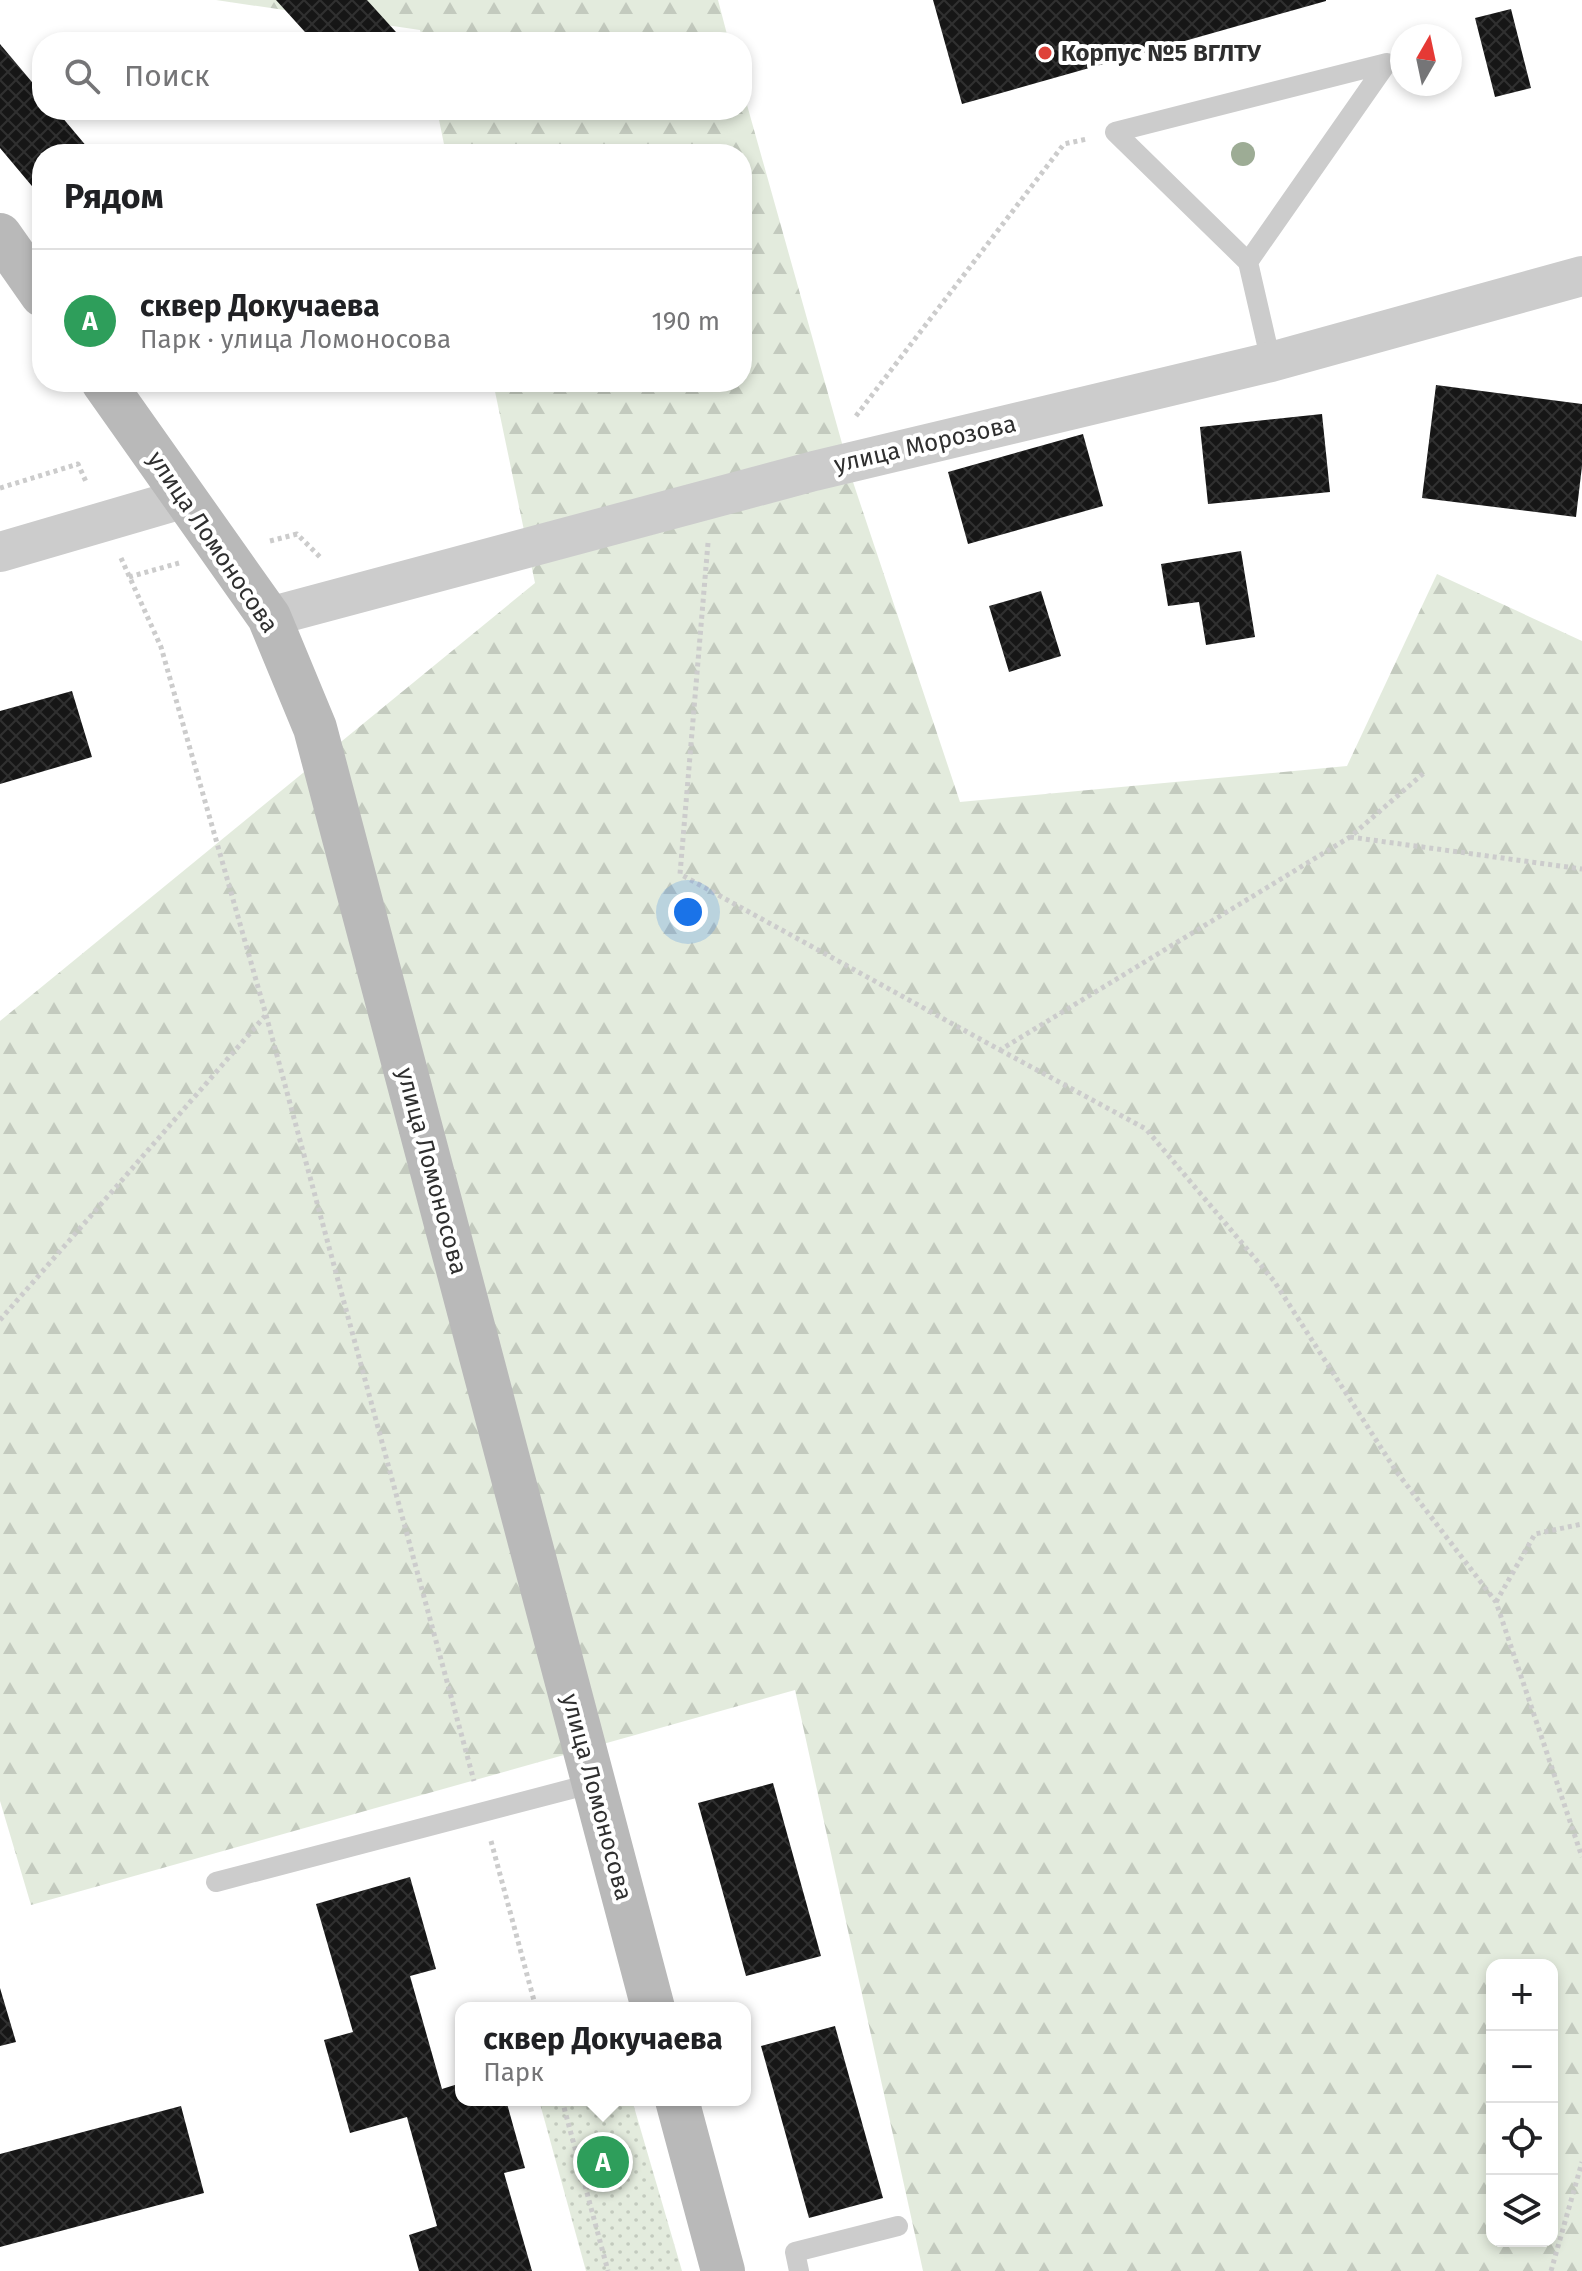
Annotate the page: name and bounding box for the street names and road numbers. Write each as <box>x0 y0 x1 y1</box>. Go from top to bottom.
street label: улица Морозова <box>831 409 1019 479</box>
street label: улица Ломоносова <box>142 446 284 638</box>
street label: улица Ломоносова <box>391 1065 473 1277</box>
street label: улица Ломоносова <box>556 1691 638 1903</box>

